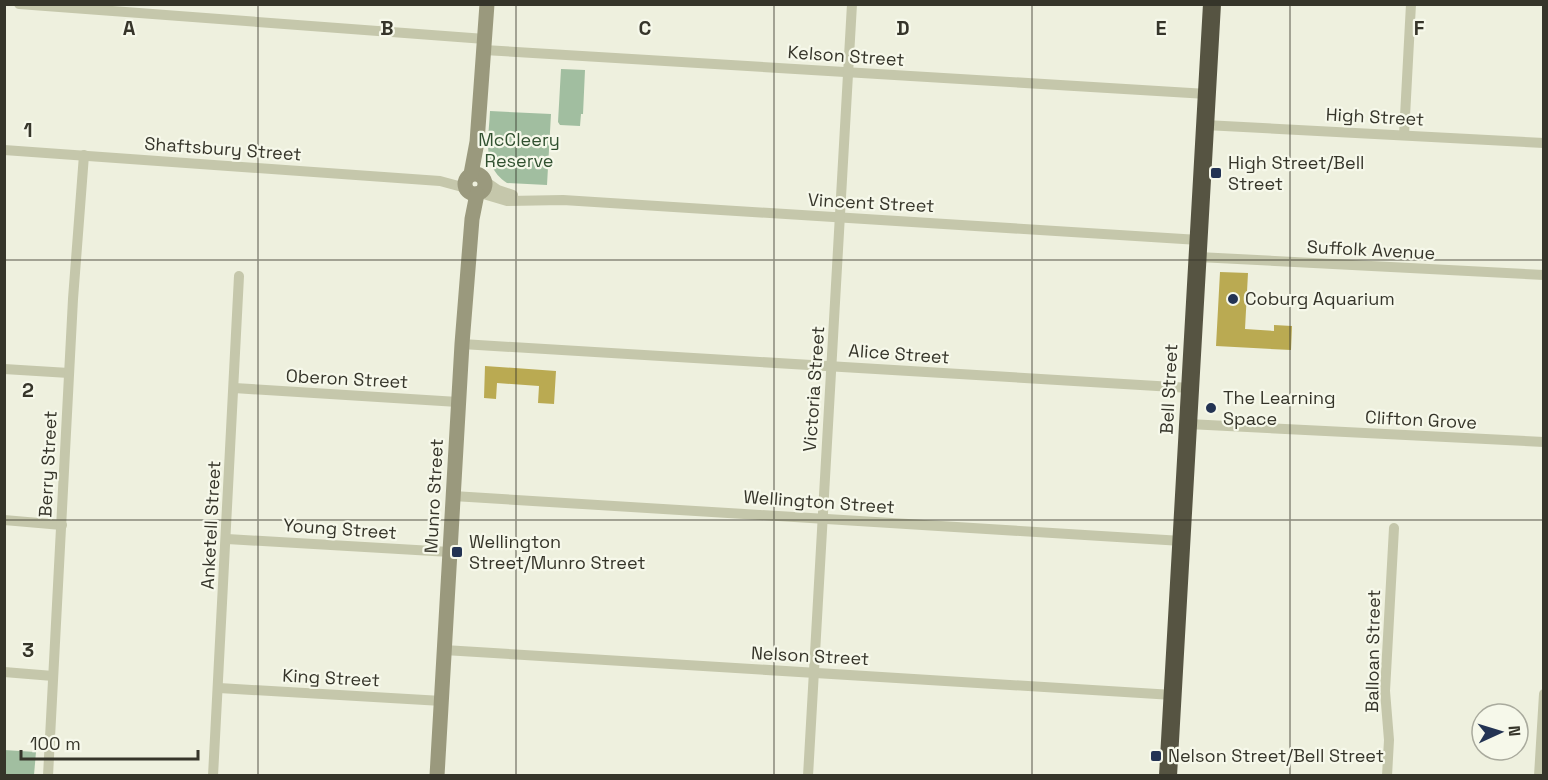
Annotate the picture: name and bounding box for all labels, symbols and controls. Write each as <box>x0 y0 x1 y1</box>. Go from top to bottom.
text: A <box>123 15 136 41</box>
text: B <box>380 15 394 41</box>
text: C <box>639 15 652 41</box>
text: D <box>896 15 910 41</box>
text: E <box>1155 15 1167 41</box>
text: F <box>1414 15 1425 41</box>
street label: Kelson Street <box>787 40 905 71</box>
street label: High Street <box>1325 102 1425 131</box>
text: 1 <box>23 117 33 143</box>
park label: McCleery Reserve <box>478 128 560 172</box>
street label: Shaftsbury Street <box>144 132 302 165</box>
place label: High Street/Bell Street <box>1228 151 1364 195</box>
marker: High Street/Bell Street <box>1209 166 1223 180</box>
street label: Vincent Street <box>807 188 935 217</box>
street label: Suffolk Avenue <box>1306 235 1436 264</box>
place label: Coburg Aquarium <box>1245 287 1395 310</box>
marker: Coburg Aquarium <box>1226 292 1240 306</box>
street label: Victoria Street <box>798 325 829 453</box>
street label: Alice Street <box>848 338 950 369</box>
street label: Bell Street <box>1155 343 1182 435</box>
street label: Oberon Street <box>285 364 409 393</box>
text: 2 <box>22 377 34 403</box>
place label: The Learning Space <box>1223 386 1336 430</box>
marker: The Learning Space <box>1204 401 1218 415</box>
street label: Clifton Grove <box>1365 405 1477 434</box>
street label: Berry Street <box>33 410 62 518</box>
street label: Munro Street <box>419 438 448 554</box>
street label: Anketell Street <box>196 460 225 590</box>
street label: Wellington Street <box>743 485 896 518</box>
street label: Young Street <box>282 513 398 544</box>
place label: Wellington Street/Munro Street <box>469 530 646 574</box>
marker: Wellington Street/Munro Street <box>450 545 464 559</box>
street label: Balloan Street <box>1360 589 1385 713</box>
text: 3 <box>22 637 34 663</box>
street label: Nelson Street <box>750 641 870 670</box>
street label: King Street <box>282 663 380 692</box>
north arrow <box>1470 702 1530 762</box>
scale bar <box>21 723 198 761</box>
text: N <box>1504 725 1525 737</box>
text: 100 m <box>30 732 81 755</box>
place label: Nelson Street/Bell Street <box>1168 744 1384 767</box>
marker: Nelson Street/Bell Street <box>1149 749 1163 763</box>

